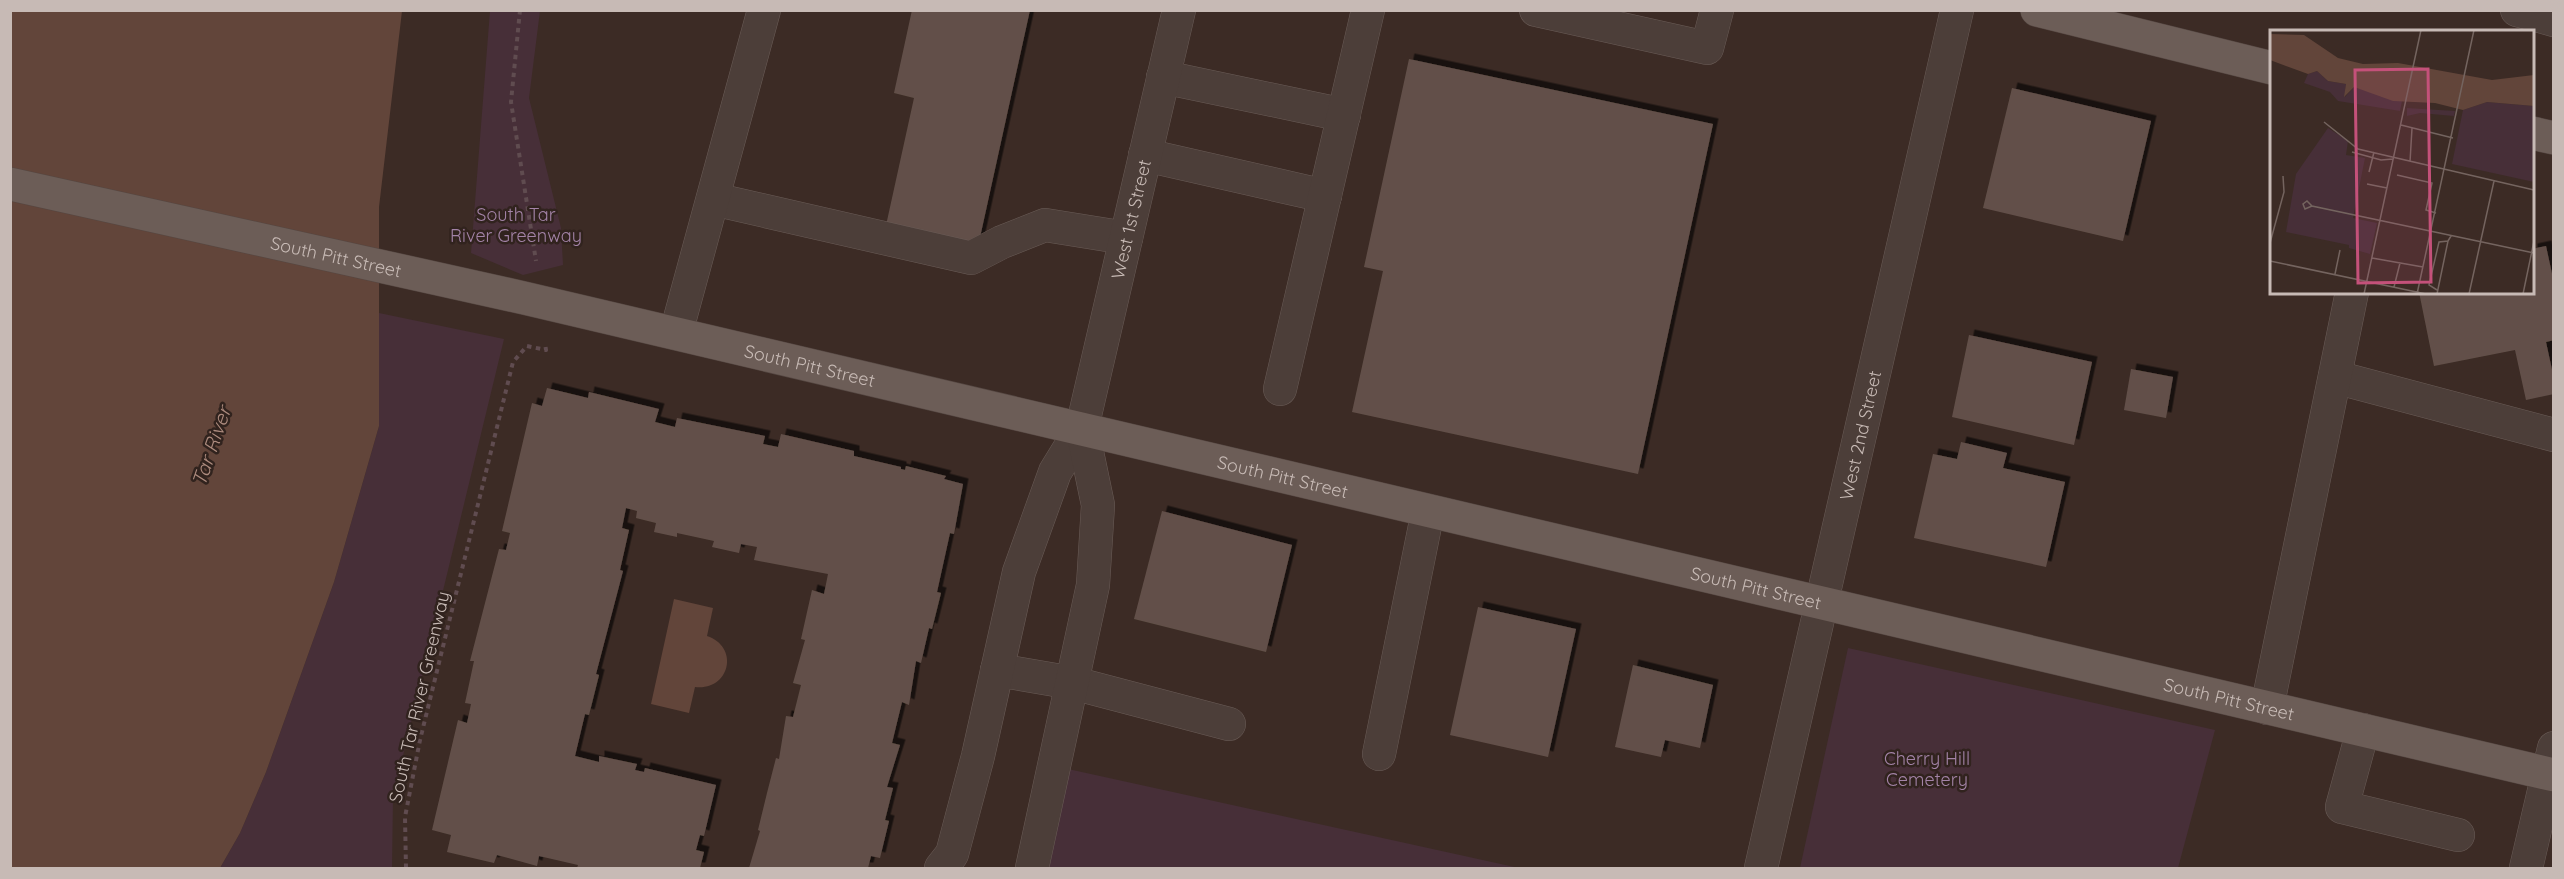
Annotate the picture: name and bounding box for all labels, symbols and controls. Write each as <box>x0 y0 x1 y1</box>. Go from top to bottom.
inset map <box>2270 30 2534 294</box>
street label: West 1st Street <box>1105 157 1155 281</box>
park label: South Tar River Greenway <box>450 203 582 247</box>
street label: South Pitt Street <box>268 231 404 282</box>
street label: South Pitt Street <box>742 339 877 392</box>
street label: West 2nd Street <box>1834 368 1886 502</box>
water label: Tar River <box>186 401 237 489</box>
street label: South Pitt Street <box>1215 450 1350 503</box>
street label: South Pitt Street <box>1688 561 1824 614</box>
street label: South Tar River Greenway <box>383 589 455 805</box>
street label: South Pitt Street <box>2161 672 2297 725</box>
park label: Cherry Hill Cemetery <box>1884 747 1970 791</box>

